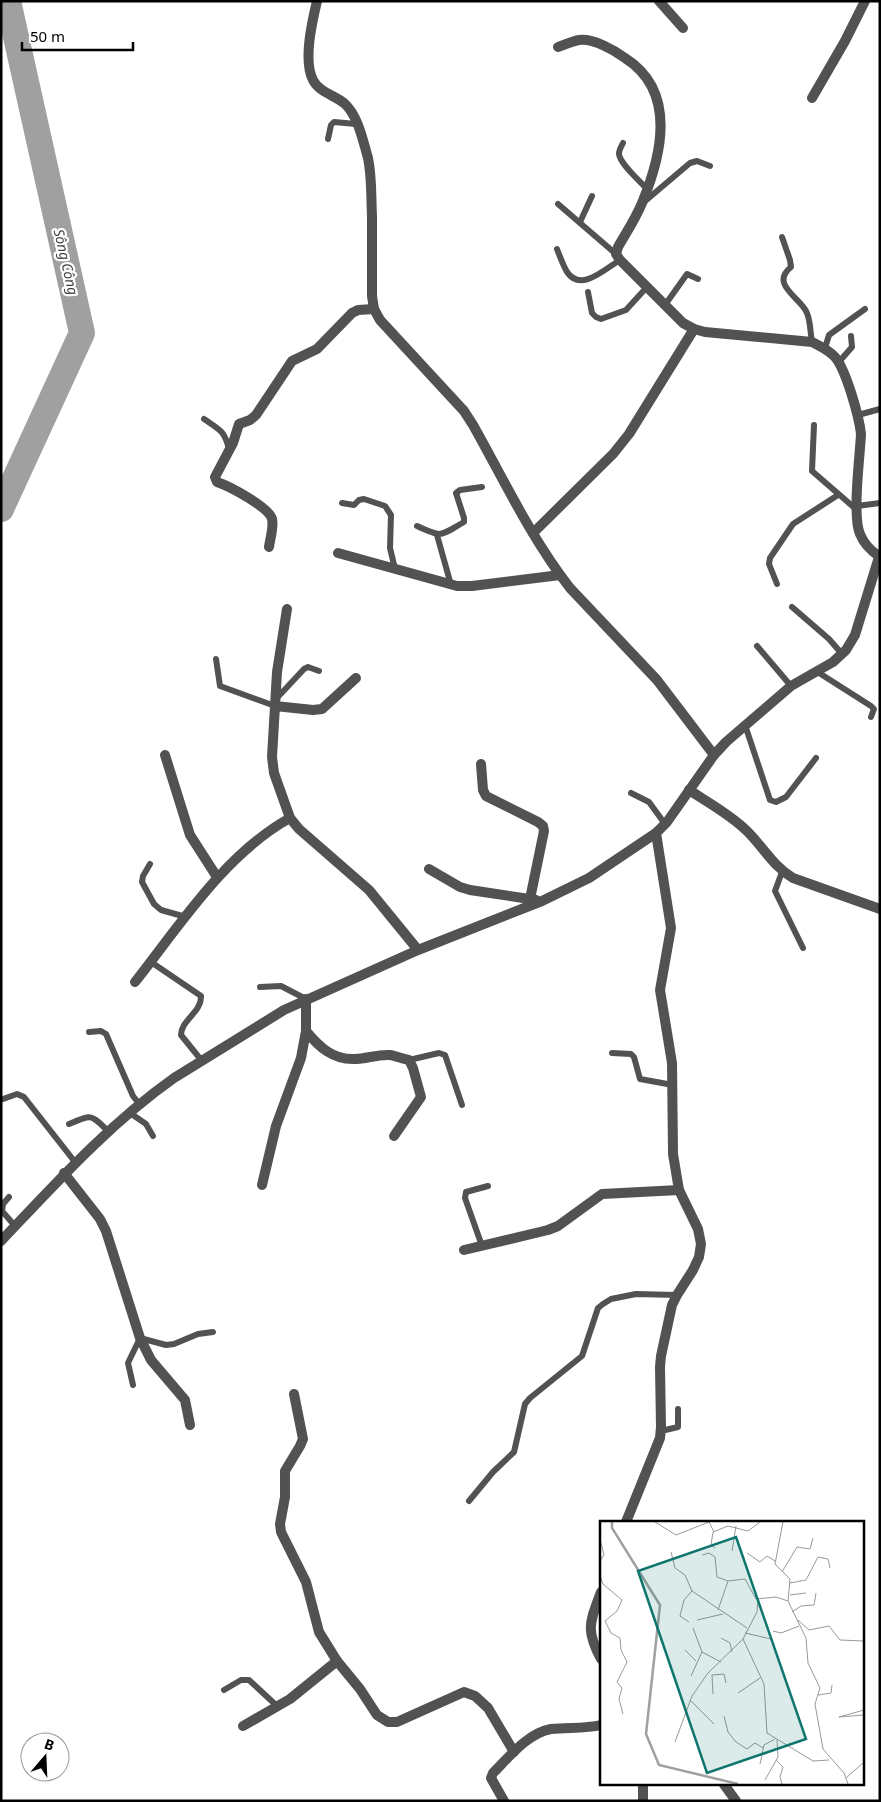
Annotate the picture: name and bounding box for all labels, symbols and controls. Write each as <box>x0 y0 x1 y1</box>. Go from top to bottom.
scale bar <box>22 20 134 52</box>
text: 50 m <box>30 26 65 46</box>
water label: Sông Công <box>50 227 83 297</box>
inset map <box>600 1521 864 1784</box>
north arrow <box>20 1732 70 1782</box>
text: B <box>42 1734 57 1755</box>

